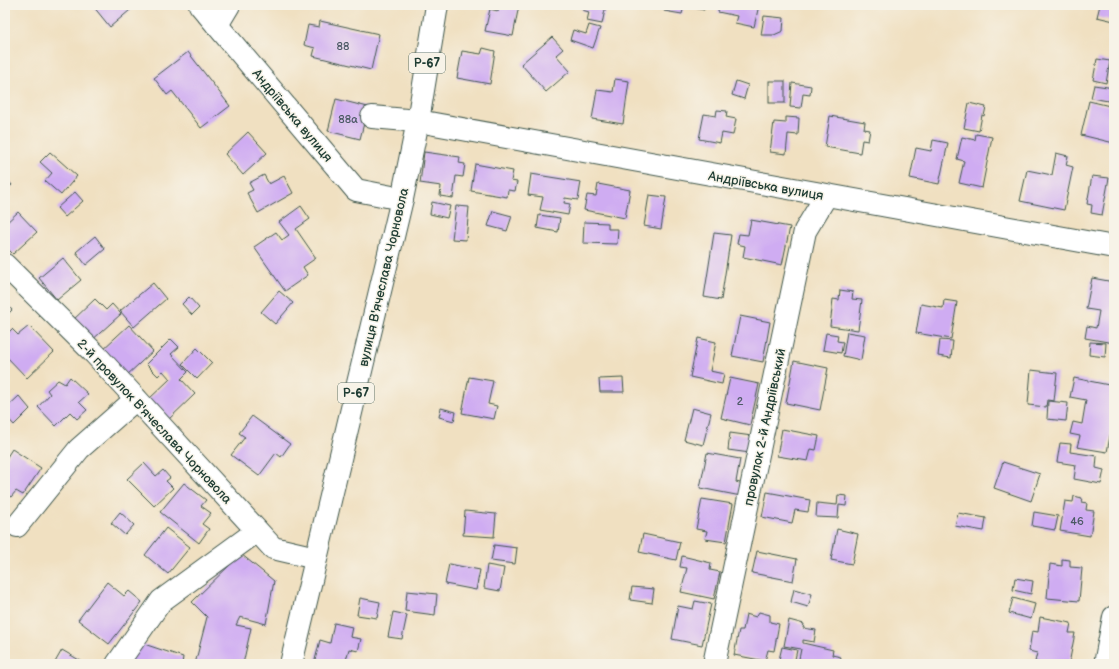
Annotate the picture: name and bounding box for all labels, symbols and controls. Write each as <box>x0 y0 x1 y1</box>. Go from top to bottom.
house number: 88 <box>337 40 349 53</box>
road number: Р-67 <box>409 53 445 73</box>
street label: Андріївська вулиця <box>248 65 336 165</box>
house number: 88а <box>338 113 358 126</box>
street label: Андріївська вулиця <box>706 168 825 204</box>
street label: вулиця В'ячеслава Чорновола <box>356 186 412 368</box>
street label: 2-й провулок В'ячеслава Чорновола <box>74 336 235 508</box>
street label: провулок 2-й Андріївський <box>740 347 789 507</box>
road number: Р-67 <box>338 383 374 403</box>
house number: 2 <box>737 395 744 408</box>
house number: 46 <box>1070 515 1084 528</box>

